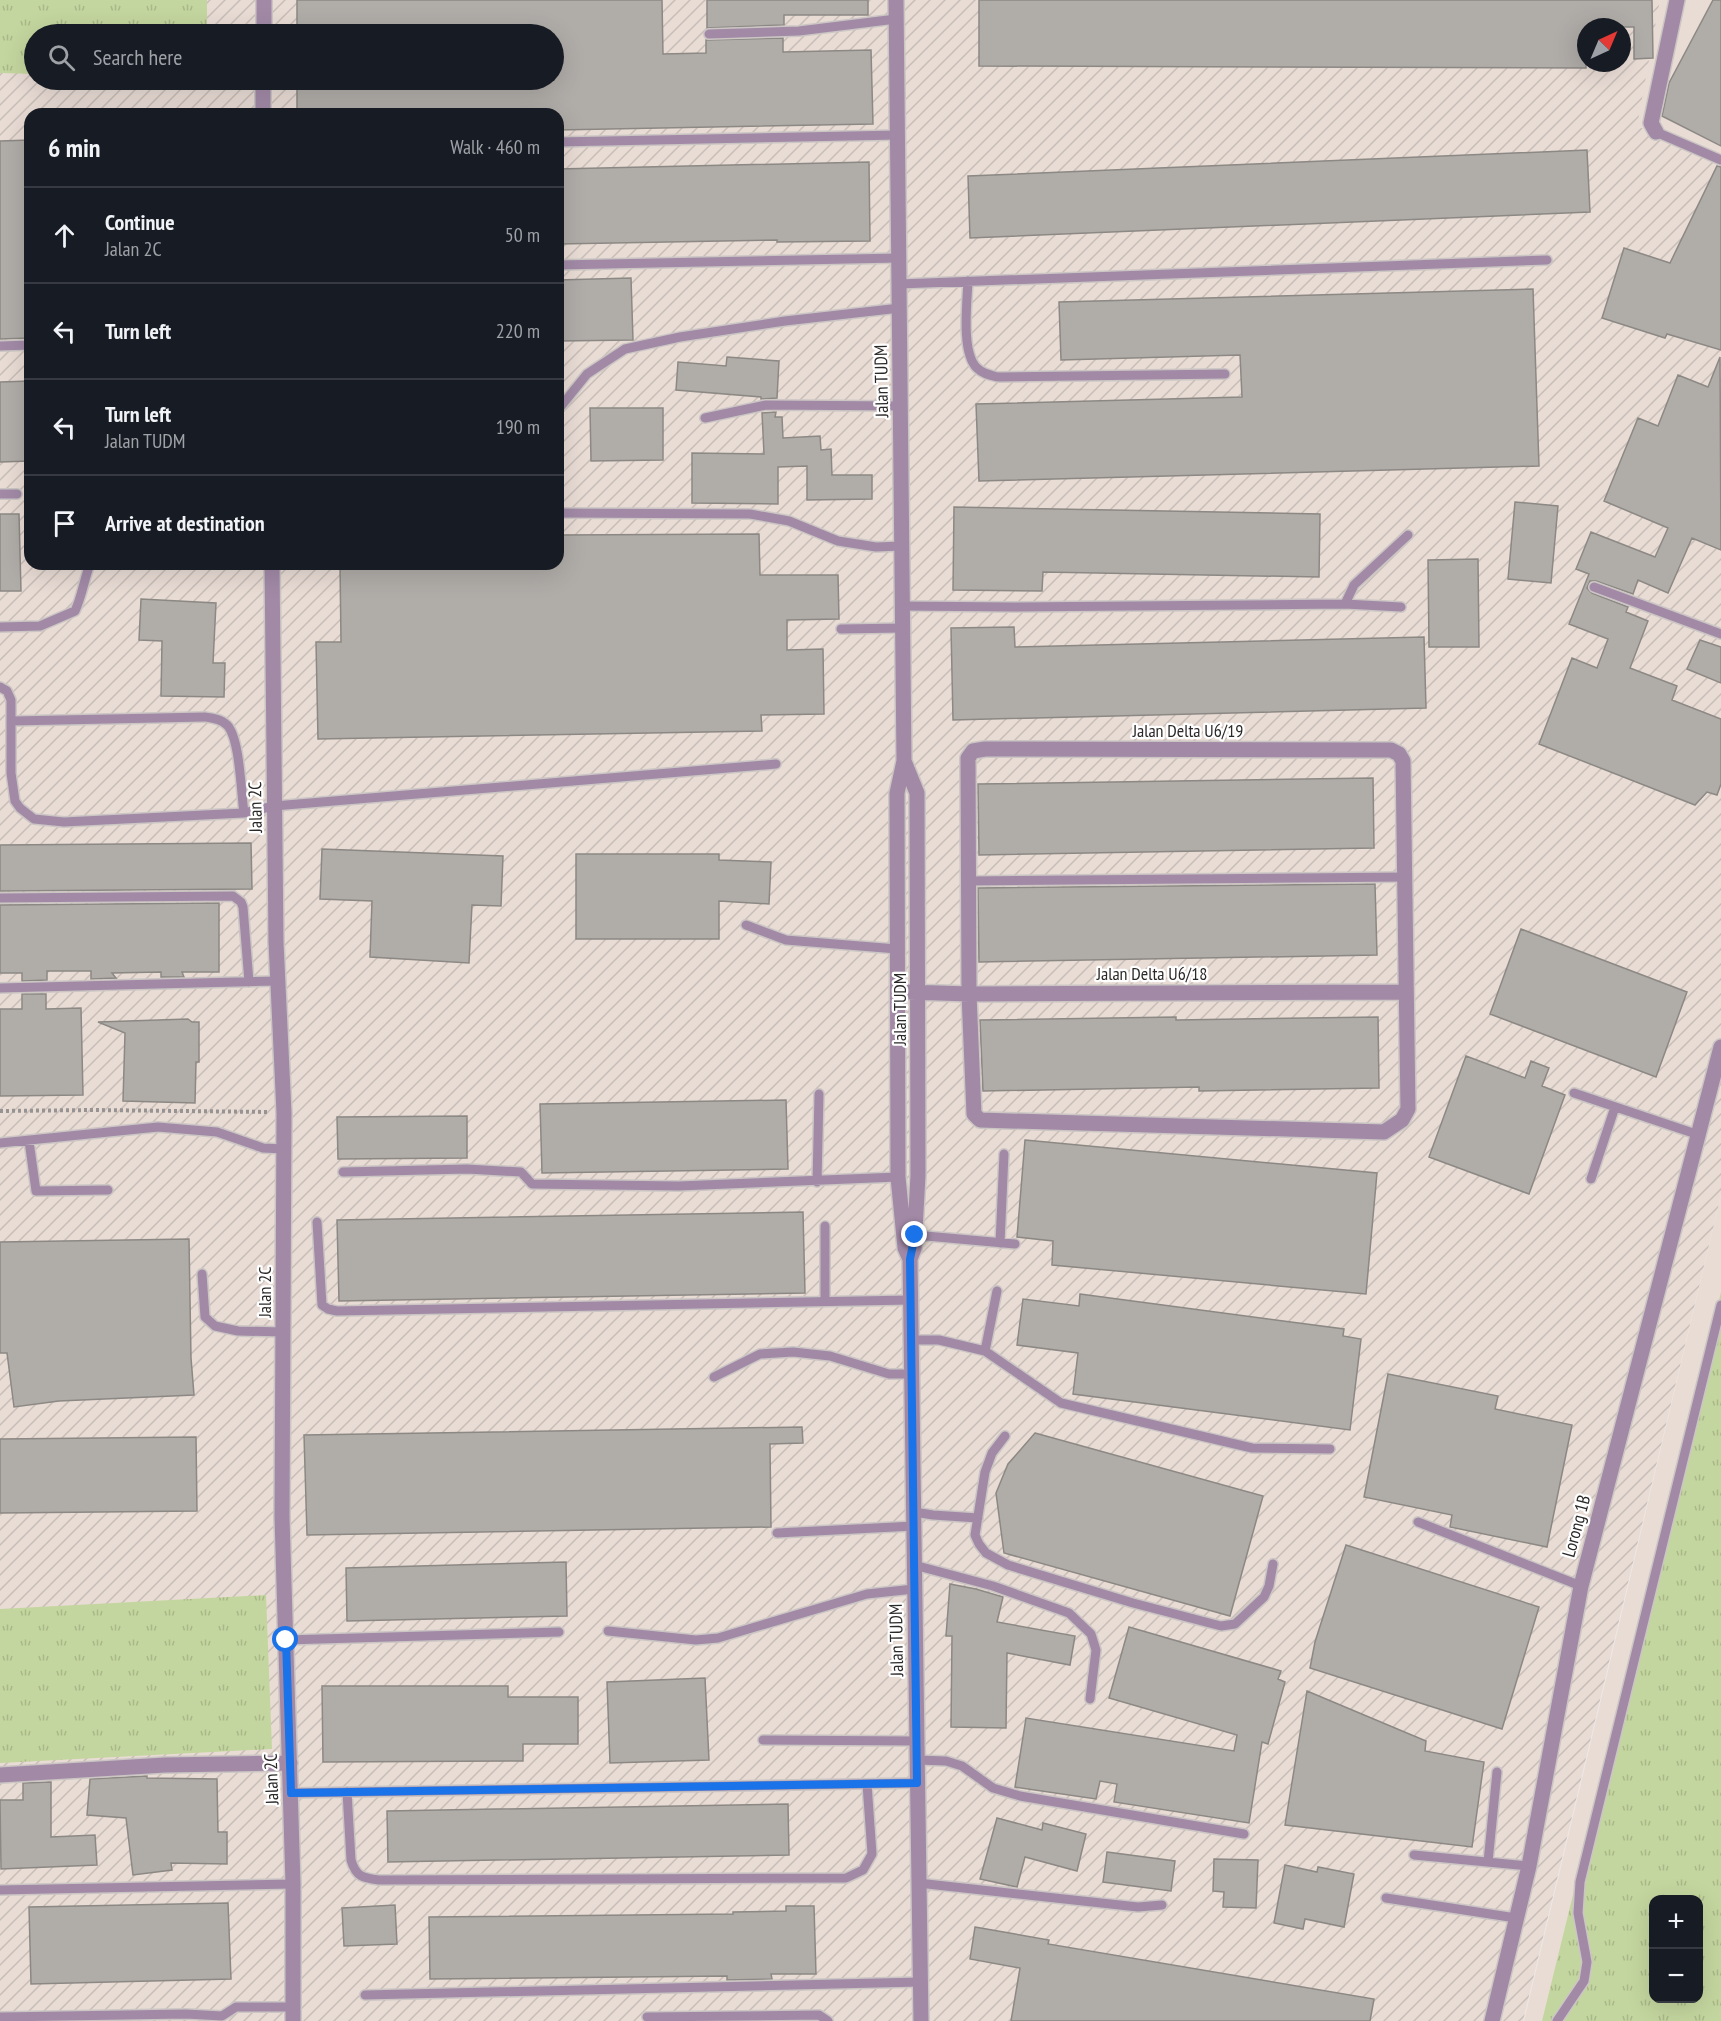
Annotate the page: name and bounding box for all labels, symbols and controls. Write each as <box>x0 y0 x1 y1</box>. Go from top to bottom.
north arrow <box>1577 18 1631 72</box>
search box <box>24 24 564 90</box>
icon: search <box>45 41 78 74</box>
text: Search here <box>93 43 182 71</box>
text: 6 min <box>48 131 101 164</box>
text: Walk · 460 m <box>450 134 540 160</box>
text: Continue <box>105 208 175 236</box>
icon: ahead <box>48 219 81 252</box>
text: 50 m <box>505 222 540 248</box>
text: Jalan 2C <box>105 236 162 262</box>
icon: left <box>48 315 81 348</box>
text: Turn left <box>105 317 171 345</box>
text: 220 m <box>496 318 540 344</box>
street label: Jalan TUDM <box>869 345 893 418</box>
text: Turn left <box>105 400 171 428</box>
icon: left <box>48 411 81 444</box>
text: 190 m <box>496 414 540 440</box>
text: Jalan TUDM <box>105 428 186 454</box>
icon: arrive <box>48 507 81 540</box>
text: Arrive at destination <box>105 509 265 537</box>
street label: Jalan Delta U6/19 <box>1132 719 1243 742</box>
street label: Jalan 2C <box>243 781 267 834</box>
street label: Jalan Delta U6/18 <box>1096 962 1207 985</box>
street label: Jalan TUDM <box>888 973 911 1046</box>
route end <box>901 1221 927 1247</box>
street label: Jalan 2C <box>253 1267 276 1319</box>
street label: Lorong 1B <box>1557 1492 1595 1560</box>
street label: Jalan TUDM <box>884 1604 908 1677</box>
route start <box>272 1626 298 1652</box>
street label: Jalan 2C <box>259 1753 283 1806</box>
map controls <box>1649 1895 1703 2003</box>
button: + <box>1649 1895 1703 1949</box>
button: − <box>1649 1949 1703 2003</box>

